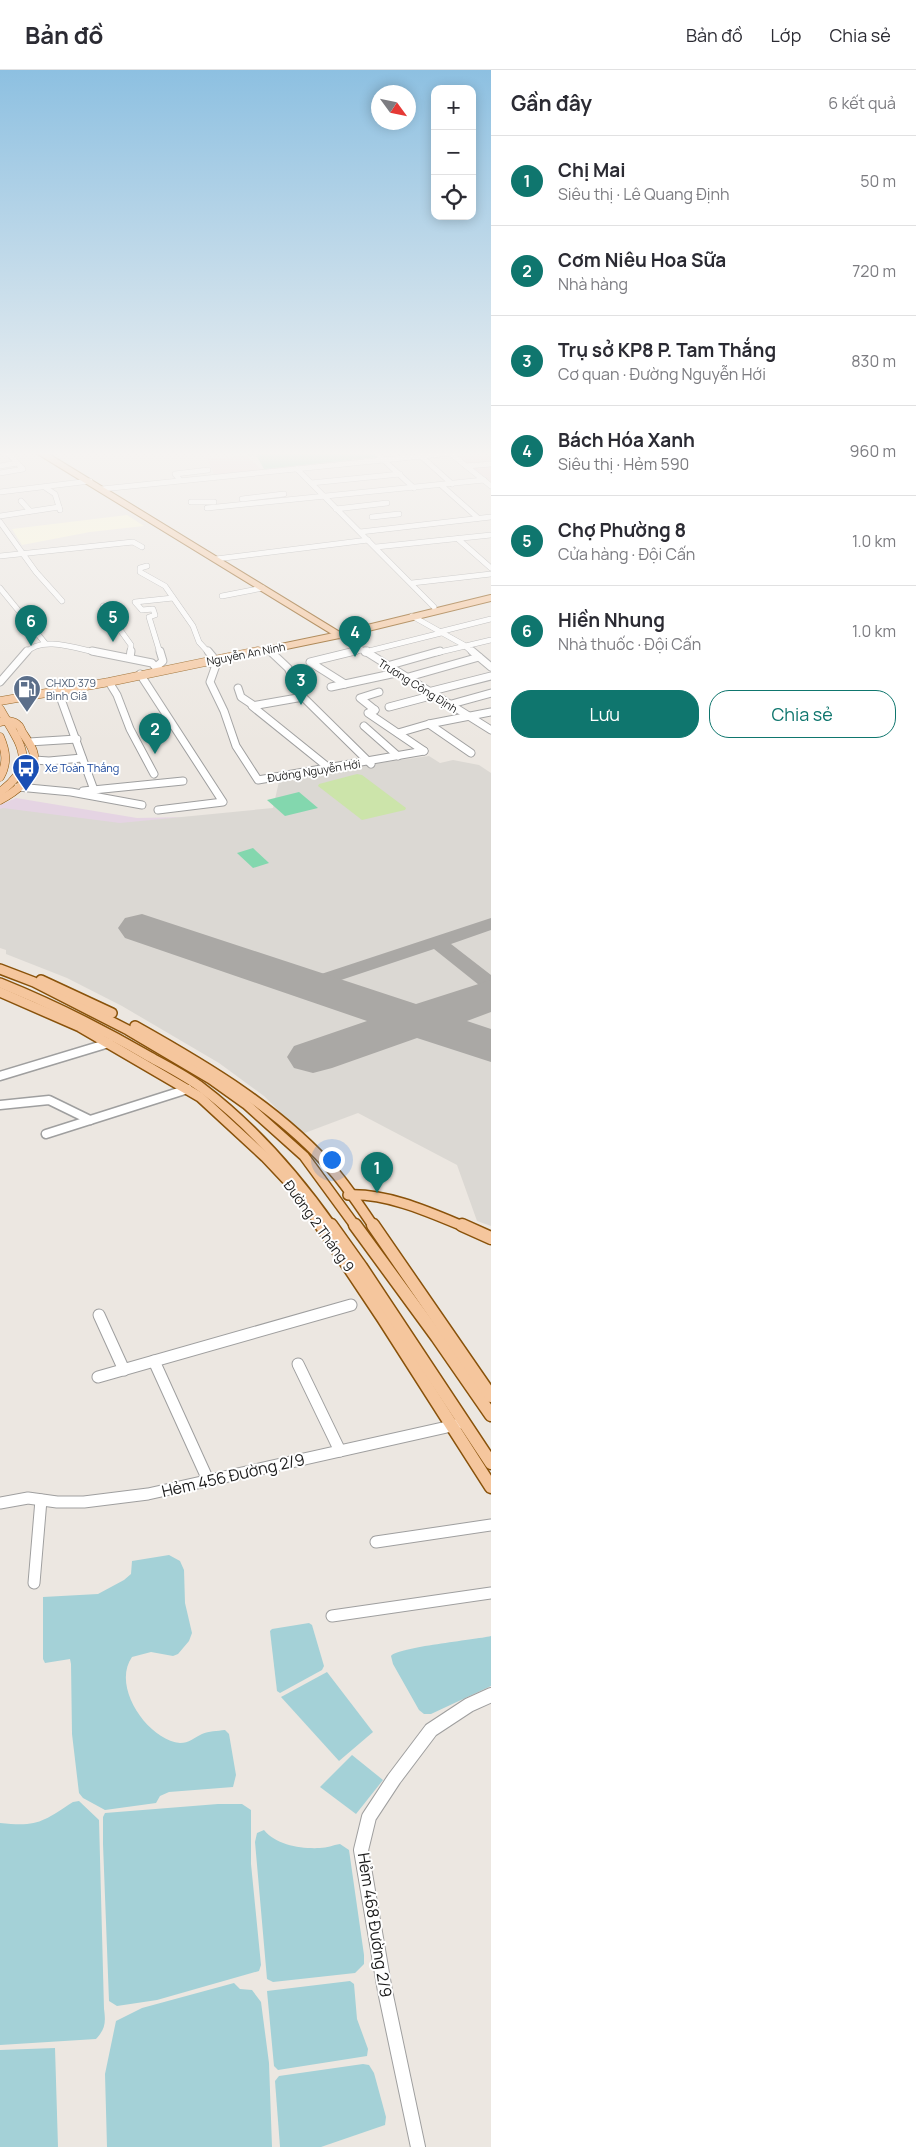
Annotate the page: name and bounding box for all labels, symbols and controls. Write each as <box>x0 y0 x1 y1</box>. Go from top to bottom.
text: Bản đồ <box>25 18 103 51</box>
text: Bản đồ <box>686 23 743 47</box>
text: Lớp <box>771 23 801 47</box>
text: Chia sẻ <box>829 23 891 47</box>
north arrow <box>371 85 416 130</box>
map controls <box>431 85 476 220</box>
button: + <box>431 85 476 130</box>
text: Gần đây <box>511 89 592 117</box>
text: 6 kết quả <box>828 92 896 114</box>
button: − <box>431 130 476 175</box>
text: Chị Mai <box>558 157 626 183</box>
text: 1 <box>523 170 531 192</box>
text: 50 m <box>860 170 896 192</box>
button: locate <box>431 175 476 220</box>
text: Siêu thị · Lê Quang Định <box>558 183 730 205</box>
text: Cơm Niêu Hoa Sữa <box>558 247 726 273</box>
text: 2 <box>522 260 532 282</box>
text: 720 m <box>852 260 896 282</box>
text: Nhà hàng <box>558 273 628 295</box>
text: Trụ sở KP8 P. Tam Thắng <box>558 337 776 363</box>
text: 3 <box>522 350 532 372</box>
text: 830 m <box>851 350 896 372</box>
text: Cơ quan · Đường Nguyễn Hới <box>558 363 766 385</box>
text: Bách Hóa Xanh <box>558 427 695 453</box>
text: 4 <box>522 440 532 462</box>
text: 960 m <box>850 440 896 462</box>
text: Siêu thị · Hẻm 590 <box>558 453 689 475</box>
text: Chợ Phường 8 <box>558 517 686 543</box>
text: 5 <box>522 530 532 552</box>
text: 1.0 km <box>852 530 896 552</box>
text: Cửa hàng · Đội Cấn <box>558 543 695 565</box>
pin: 5 <box>97 601 129 642</box>
pin: 6 <box>15 605 47 646</box>
text: Hiền Nhung <box>558 607 665 633</box>
pin: 4 <box>339 616 371 657</box>
text: 6 <box>522 620 532 642</box>
text: 1.0 km <box>852 620 896 642</box>
text: Nhà thuốc · Đội Cấn <box>558 633 701 655</box>
street label: Nguyễn An Ninh <box>205 639 287 669</box>
street label: Trương Công Định <box>376 655 461 716</box>
pin: 3 <box>285 664 317 705</box>
fuel station icon: CHXD 379 Bình Giã <box>12 674 42 713</box>
place label: CHXD 379 Bình Giã <box>46 675 96 703</box>
button: Lưu <box>511 690 699 738</box>
button: Chia sẻ <box>709 690 896 738</box>
pin: 2 <box>139 713 171 754</box>
bus stop icon: Xe Toàn Thắng <box>11 753 41 792</box>
street label: Đường Nguyễn Hới <box>266 756 361 785</box>
place label: Xe Toàn Thắng <box>45 760 119 775</box>
your location <box>319 1147 345 1173</box>
pin: 1 <box>361 1152 393 1193</box>
street label: Đường 2 Tháng 9 <box>280 1176 359 1275</box>
street label: Hẻm 456 Đường 2/9 <box>159 1448 307 1502</box>
street label: Hẻm 468 Đường 2/9 <box>353 1851 397 1999</box>

